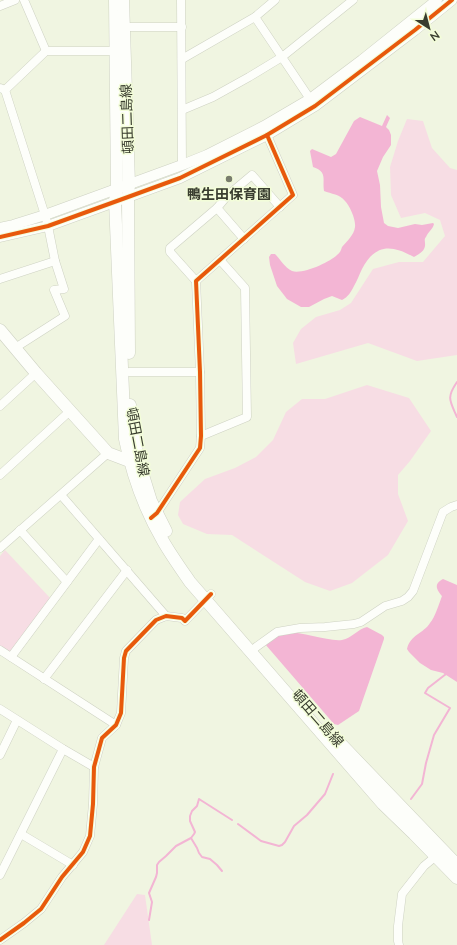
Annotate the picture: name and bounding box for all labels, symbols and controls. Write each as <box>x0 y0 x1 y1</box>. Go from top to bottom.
north arrow <box>409 8 449 48</box>
text: N <box>428 29 442 44</box>
street label: 頓田二島線 <box>117 84 136 154</box>
marker: 鴨生田保育園 <box>224 174 234 184</box>
place label: 鴨生田保育園 <box>187 185 271 202</box>
street label: 頓田二島線 <box>123 406 154 478</box>
street label: 頓田二島線 <box>289 686 348 750</box>

